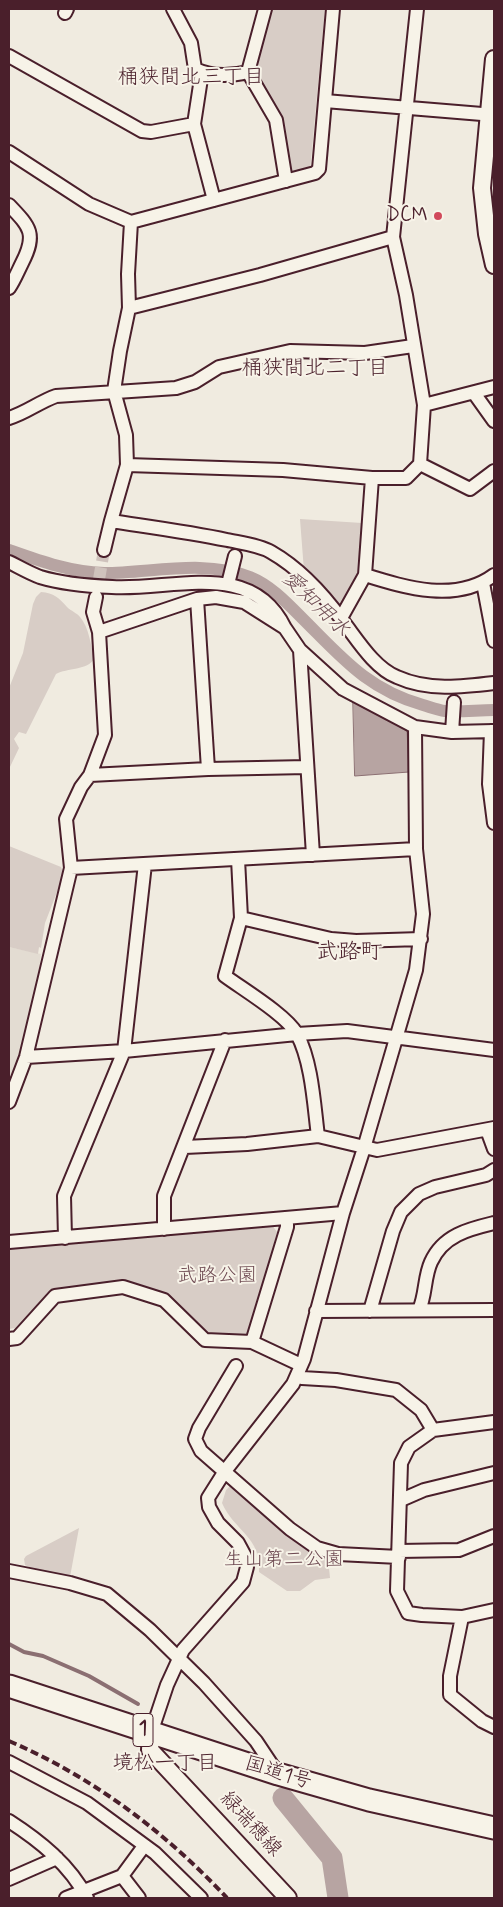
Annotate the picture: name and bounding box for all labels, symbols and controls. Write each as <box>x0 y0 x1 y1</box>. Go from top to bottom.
district label: 桶狭間北三丁目 <box>118 66 264 92</box>
place label: DCM <box>386 204 428 228</box>
marker: DCM <box>432 210 444 222</box>
district label: 桶狭間北二丁目 <box>242 357 388 383</box>
water label: 愛知用水 <box>276 567 354 643</box>
district label: 武路町 <box>316 940 382 966</box>
park label: 武路公園 <box>177 1265 257 1289</box>
park label: 生山第二公園 <box>224 1549 344 1573</box>
road number: 1 <box>133 1714 153 1746</box>
district label: 境松一丁目 <box>113 1752 217 1778</box>
street label: 国道1号 <box>242 1752 314 1796</box>
street label: 緑瑞穂線 <box>214 1788 286 1862</box>

